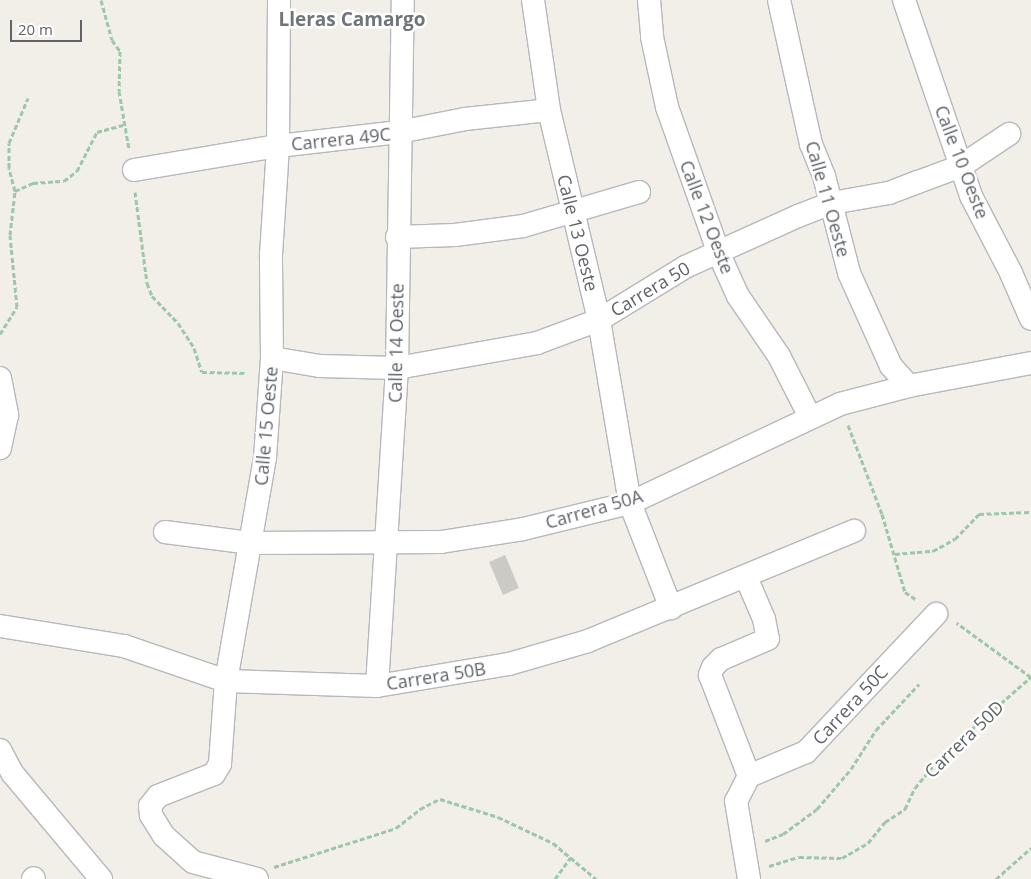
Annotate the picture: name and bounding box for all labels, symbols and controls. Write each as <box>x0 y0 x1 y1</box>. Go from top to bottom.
district label: Lleras Camargo <box>278 9 426 31</box>
scale bar <box>12 10 85 42</box>
text: 20 m <box>18 19 53 39</box>
street label: Calle 10 Oeste <box>930 102 994 222</box>
street label: Carrera 49C <box>290 123 392 155</box>
street label: Calle 11 Oeste <box>801 139 855 259</box>
street label: Calle 12 Oeste <box>675 157 739 277</box>
street label: Calle 13 Oeste <box>553 172 603 294</box>
street label: Carrera 50 <box>606 257 694 321</box>
street label: Calle 14 Oeste <box>384 283 408 403</box>
street label: Calle 15 Oeste <box>250 365 282 487</box>
street label: Carrera 50A <box>543 485 645 533</box>
street label: Carrera 50B <box>385 657 487 695</box>
street label: Carrera 50C <box>808 661 892 749</box>
street label: Carrera 50D <box>920 696 1008 782</box>

